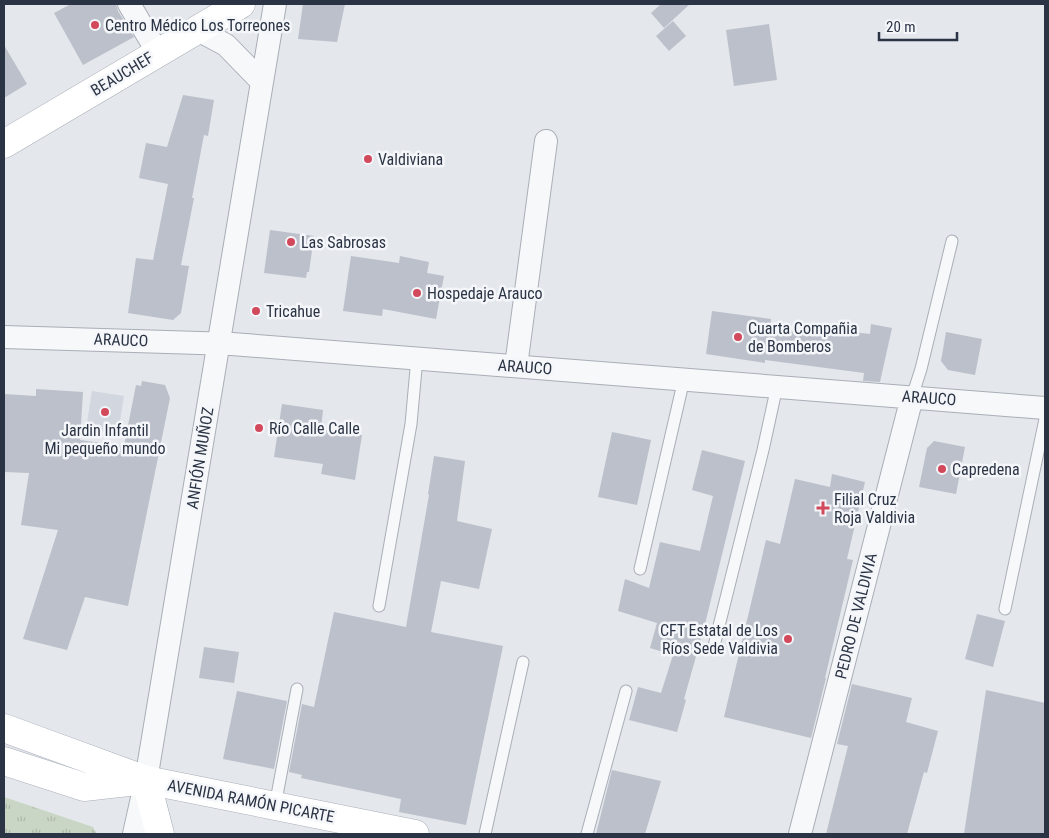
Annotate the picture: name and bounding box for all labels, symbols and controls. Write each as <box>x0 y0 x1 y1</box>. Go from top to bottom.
scale bar <box>879 10 956 42</box>
place label: Centro Médico Los Torreones <box>105 16 290 35</box>
text: 20 m <box>886 18 916 36</box>
marker: Centro Médico Los Torreones <box>89 19 101 31</box>
street label: BEAUCHEF <box>87 48 157 100</box>
place label: Valdiviana <box>378 150 443 169</box>
marker: Valdiviana <box>362 153 374 165</box>
place label: Las Sabrosas <box>301 233 386 252</box>
marker: Las Sabrosas <box>285 236 297 248</box>
place label: Hospedaje Arauco <box>427 284 543 303</box>
marker: Hospedaje Arauco <box>411 287 423 299</box>
place label: Tricahue <box>266 302 320 321</box>
marker: Tricahue <box>250 305 262 317</box>
place label: Cuarta Compañia de Bomberos <box>748 319 858 356</box>
street label: ARAUCO <box>93 330 149 350</box>
marker: Cuarta Compañia de Bomberos <box>732 331 744 343</box>
street label: ARAUCO <box>497 356 553 378</box>
street label: ARAUCO <box>901 387 957 409</box>
marker: Jardin Infantil Mi pequeño mundo <box>99 406 111 418</box>
street label: ANFIÓN MUÑOZ <box>182 406 217 510</box>
place label: Río Calle Calle <box>269 419 360 438</box>
place label: Jardin Infantil Mi pequeño mundo <box>44 421 166 458</box>
marker: Río Calle Calle <box>253 422 265 434</box>
place label: Capredena <box>952 460 1020 479</box>
marker: Capredena <box>936 463 948 475</box>
place label: Filial Cruz Roja Valdivia <box>834 490 915 527</box>
marker: Filial Cruz Roja Valdivia <box>816 501 830 515</box>
street label: PEDRO DE VALDIVIA <box>831 551 881 681</box>
place label: CFT Estatal de Los Ríos Sede Valdivia <box>660 621 778 658</box>
marker: CFT Estatal de Los Ríos Sede Valdivia <box>782 633 794 645</box>
street label: AVENIDA RAMÓN PICARTE <box>166 775 336 827</box>

